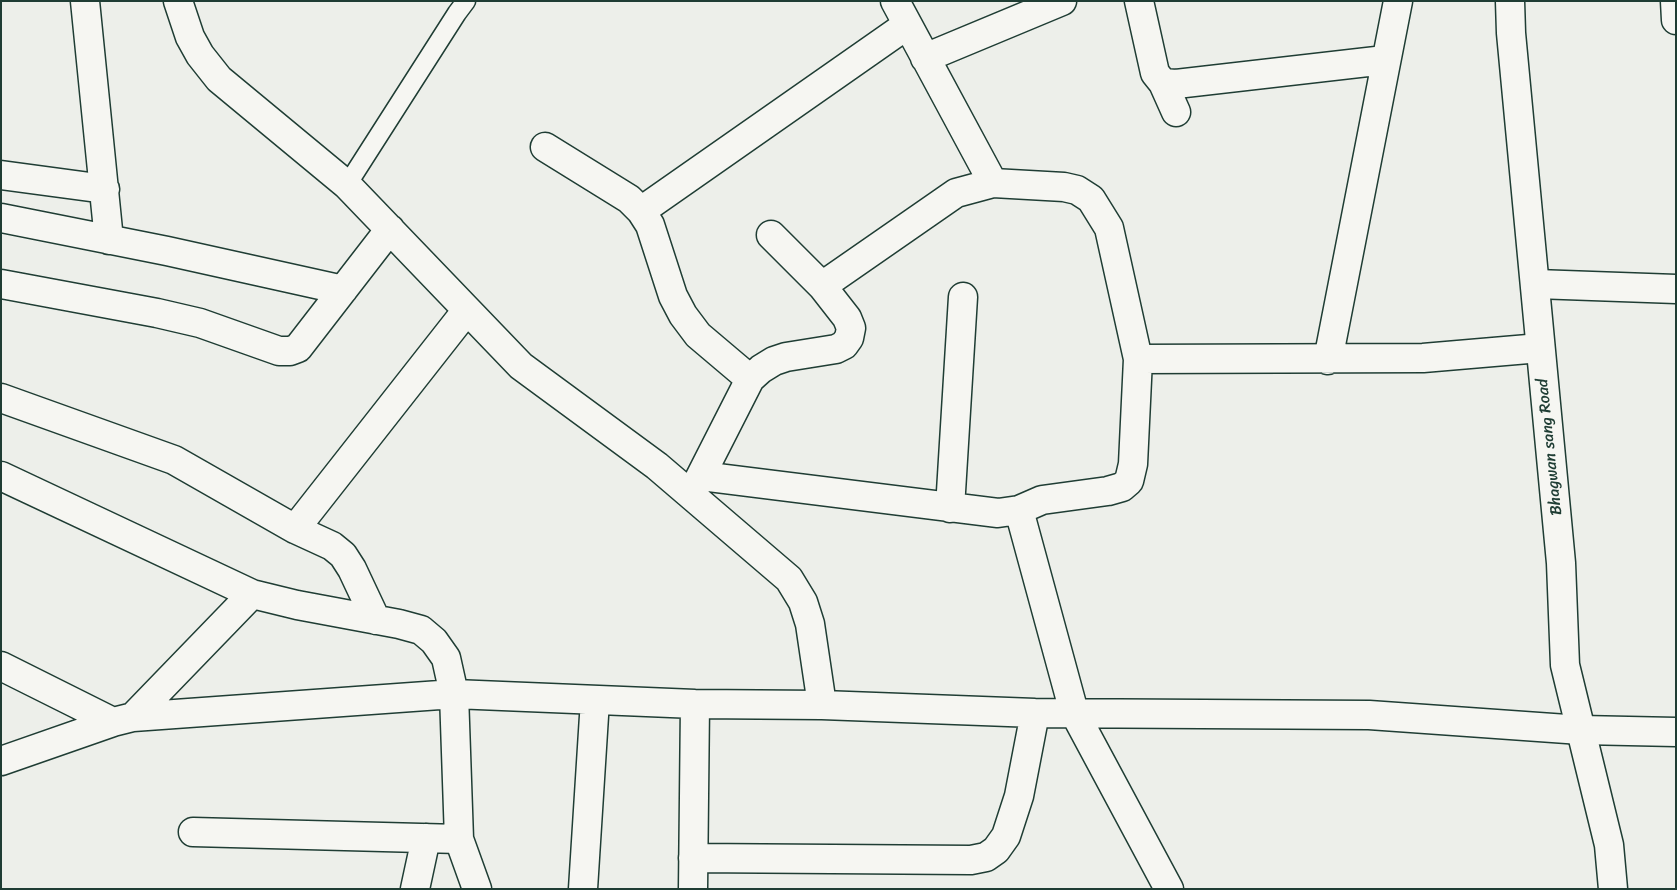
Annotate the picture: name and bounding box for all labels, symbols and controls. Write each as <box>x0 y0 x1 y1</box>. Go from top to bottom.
street label: Bhagwan sang Road <box>1533 378 1567 516</box>

